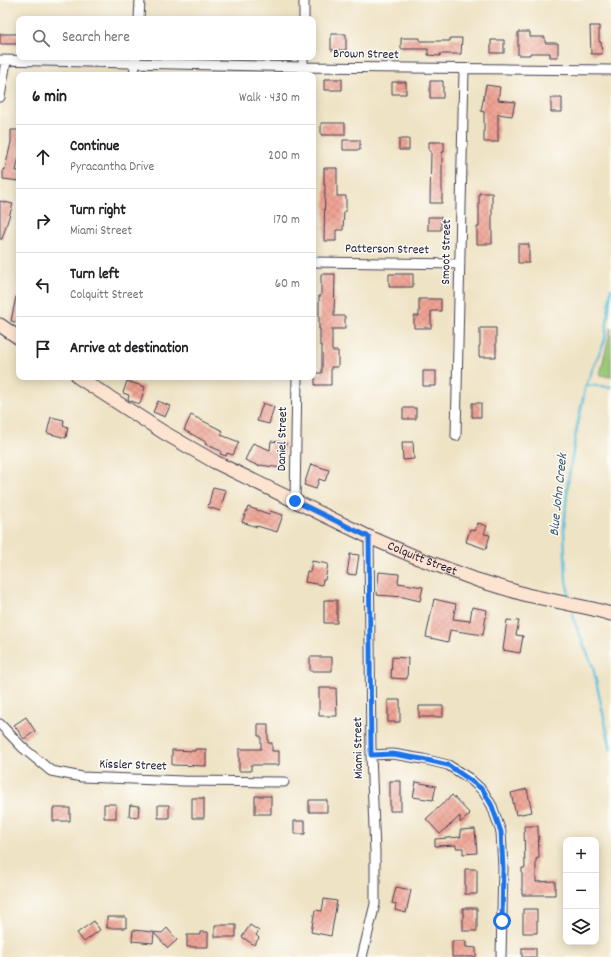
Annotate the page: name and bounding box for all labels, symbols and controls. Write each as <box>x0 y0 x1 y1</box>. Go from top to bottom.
search box <box>16 16 316 60</box>
icon: search <box>30 27 52 49</box>
text: Search here <box>62 27 130 49</box>
street label: Brown Street <box>333 45 399 65</box>
text: 6 min <box>32 86 67 110</box>
text: Walk · 430 m <box>239 89 300 108</box>
text: Continue <box>70 136 119 158</box>
icon: ahead <box>32 146 54 168</box>
text: 200 m <box>268 147 300 166</box>
text: Pyracantha Drive <box>70 158 154 177</box>
text: Turn right <box>70 200 126 222</box>
icon: right <box>32 210 54 232</box>
text: 170 m <box>273 211 300 230</box>
street label: Smoot Street <box>437 219 457 285</box>
text: Miami Street <box>70 222 132 241</box>
street label: Patterson Street <box>345 240 429 260</box>
text: Turn left <box>70 264 119 286</box>
icon: left <box>32 274 54 296</box>
text: 60 m <box>275 275 300 294</box>
text: Colquitt Street <box>70 286 143 305</box>
icon: arrive <box>32 338 54 360</box>
text: Arrive at destination <box>70 338 188 360</box>
street label: Daniel Street <box>273 406 293 471</box>
water label: Blue John Creek <box>545 451 573 537</box>
route end <box>286 492 304 510</box>
street label: Colquitt Street <box>384 536 460 581</box>
street label: Miami Street <box>349 717 369 779</box>
street label: Kissler Street <box>99 755 167 777</box>
map controls <box>563 837 599 945</box>
button: + <box>563 837 599 873</box>
button: − <box>563 873 599 909</box>
button: layers <box>563 909 599 945</box>
route start <box>493 912 511 930</box>

